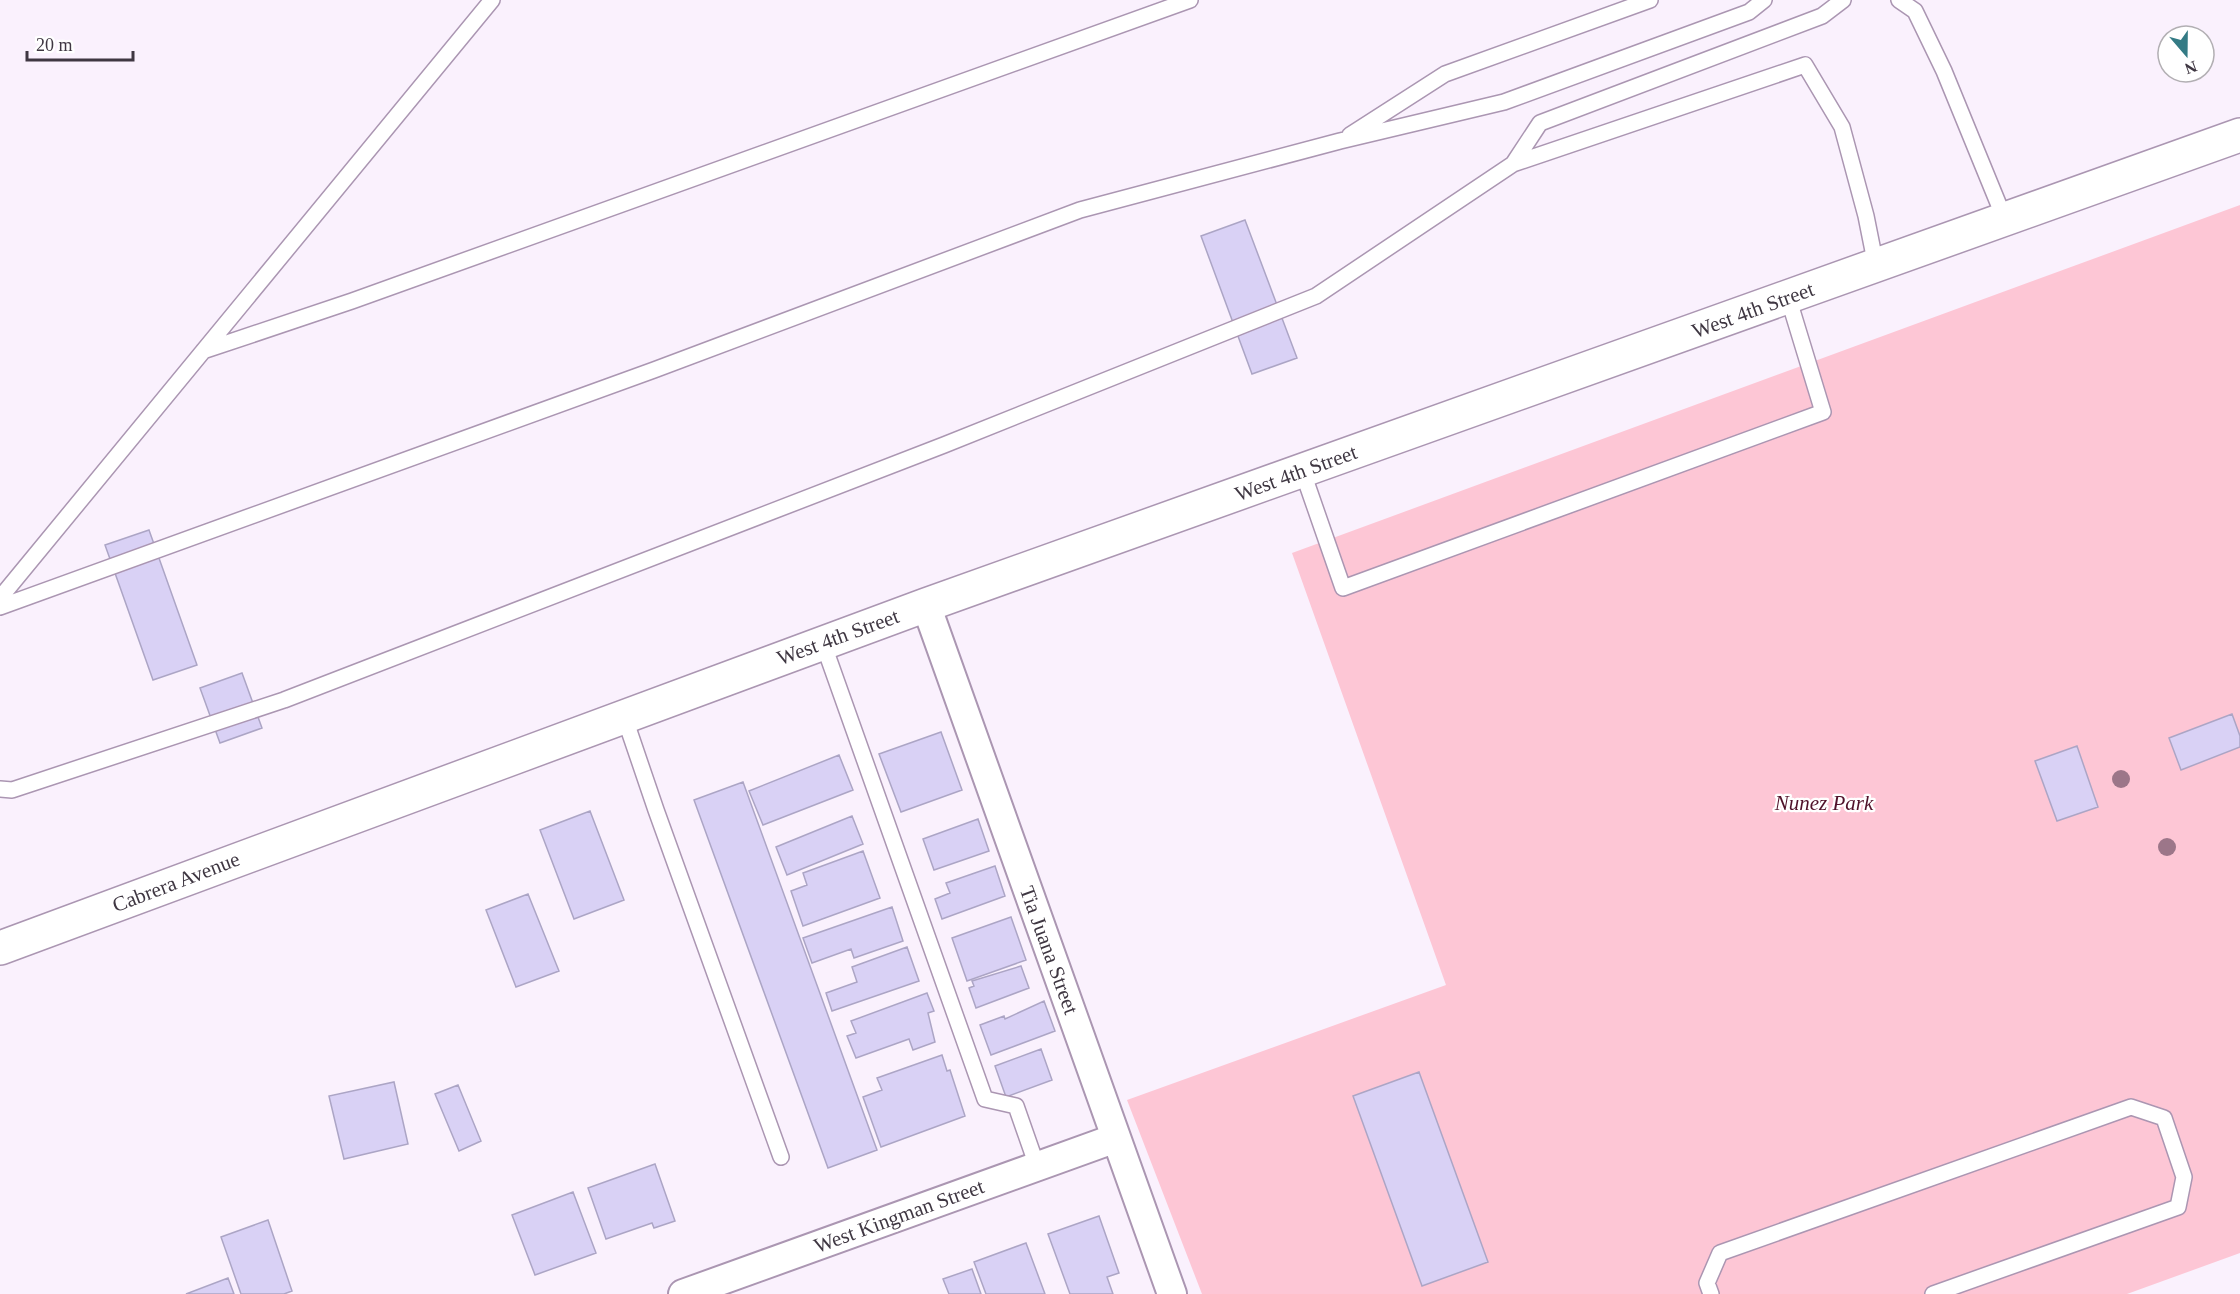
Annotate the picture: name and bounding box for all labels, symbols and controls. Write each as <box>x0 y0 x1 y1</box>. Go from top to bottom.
scale bar <box>27 24 134 62</box>
north arrow <box>2156 24 2216 84</box>
text: 20 m <box>36 35 73 55</box>
text: N <box>2182 58 2199 78</box>
street label: West 4th Street <box>1689 277 1817 343</box>
street label: West 4th Street <box>1232 440 1360 506</box>
street label: West 4th Street <box>774 604 902 670</box>
park label: Nunez Park <box>1774 791 1874 815</box>
street label: Cabrera Avenue <box>109 847 243 917</box>
street label: Tia Juana Street <box>1015 883 1083 1017</box>
street label: West Kingman Street <box>811 1174 987 1258</box>

